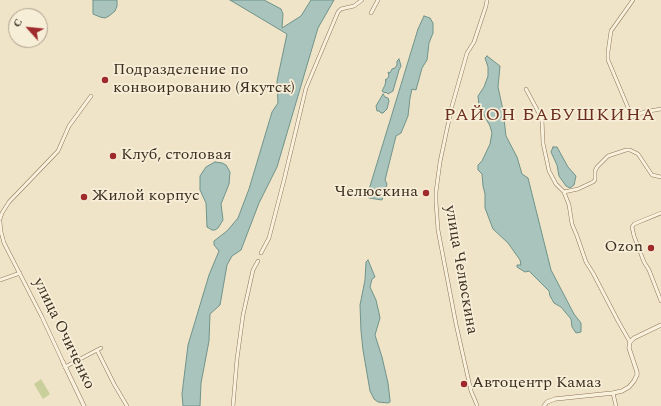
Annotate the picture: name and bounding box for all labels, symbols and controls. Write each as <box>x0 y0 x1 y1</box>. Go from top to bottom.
north arrow <box>8 8 48 48</box>
text: С <box>8 15 27 30</box>
place label: Подразделение по конвоированию (Якутск) <box>113 61 295 99</box>
marker: Подразделение по конвоированию (Якутск) <box>100 75 110 85</box>
district label: РАЙОН БАБУШКИНА <box>444 105 656 127</box>
place label: Клуб, столовая <box>121 146 232 166</box>
marker: Клуб, столовая <box>108 151 118 161</box>
place label: Челюскина <box>334 183 418 203</box>
place label: Жилой корпус <box>92 187 200 207</box>
marker: Челюскина <box>421 188 431 198</box>
marker: Жилой корпус <box>79 192 89 202</box>
street label: улица Челюскина <box>439 204 481 336</box>
place label: Ozon <box>605 238 643 258</box>
marker: Ozon <box>646 243 656 253</box>
street label: улица Очиченко <box>28 275 98 393</box>
place label: Автоцентр Камаз <box>472 374 601 394</box>
marker: Автоцентр Камаз <box>459 379 469 389</box>

